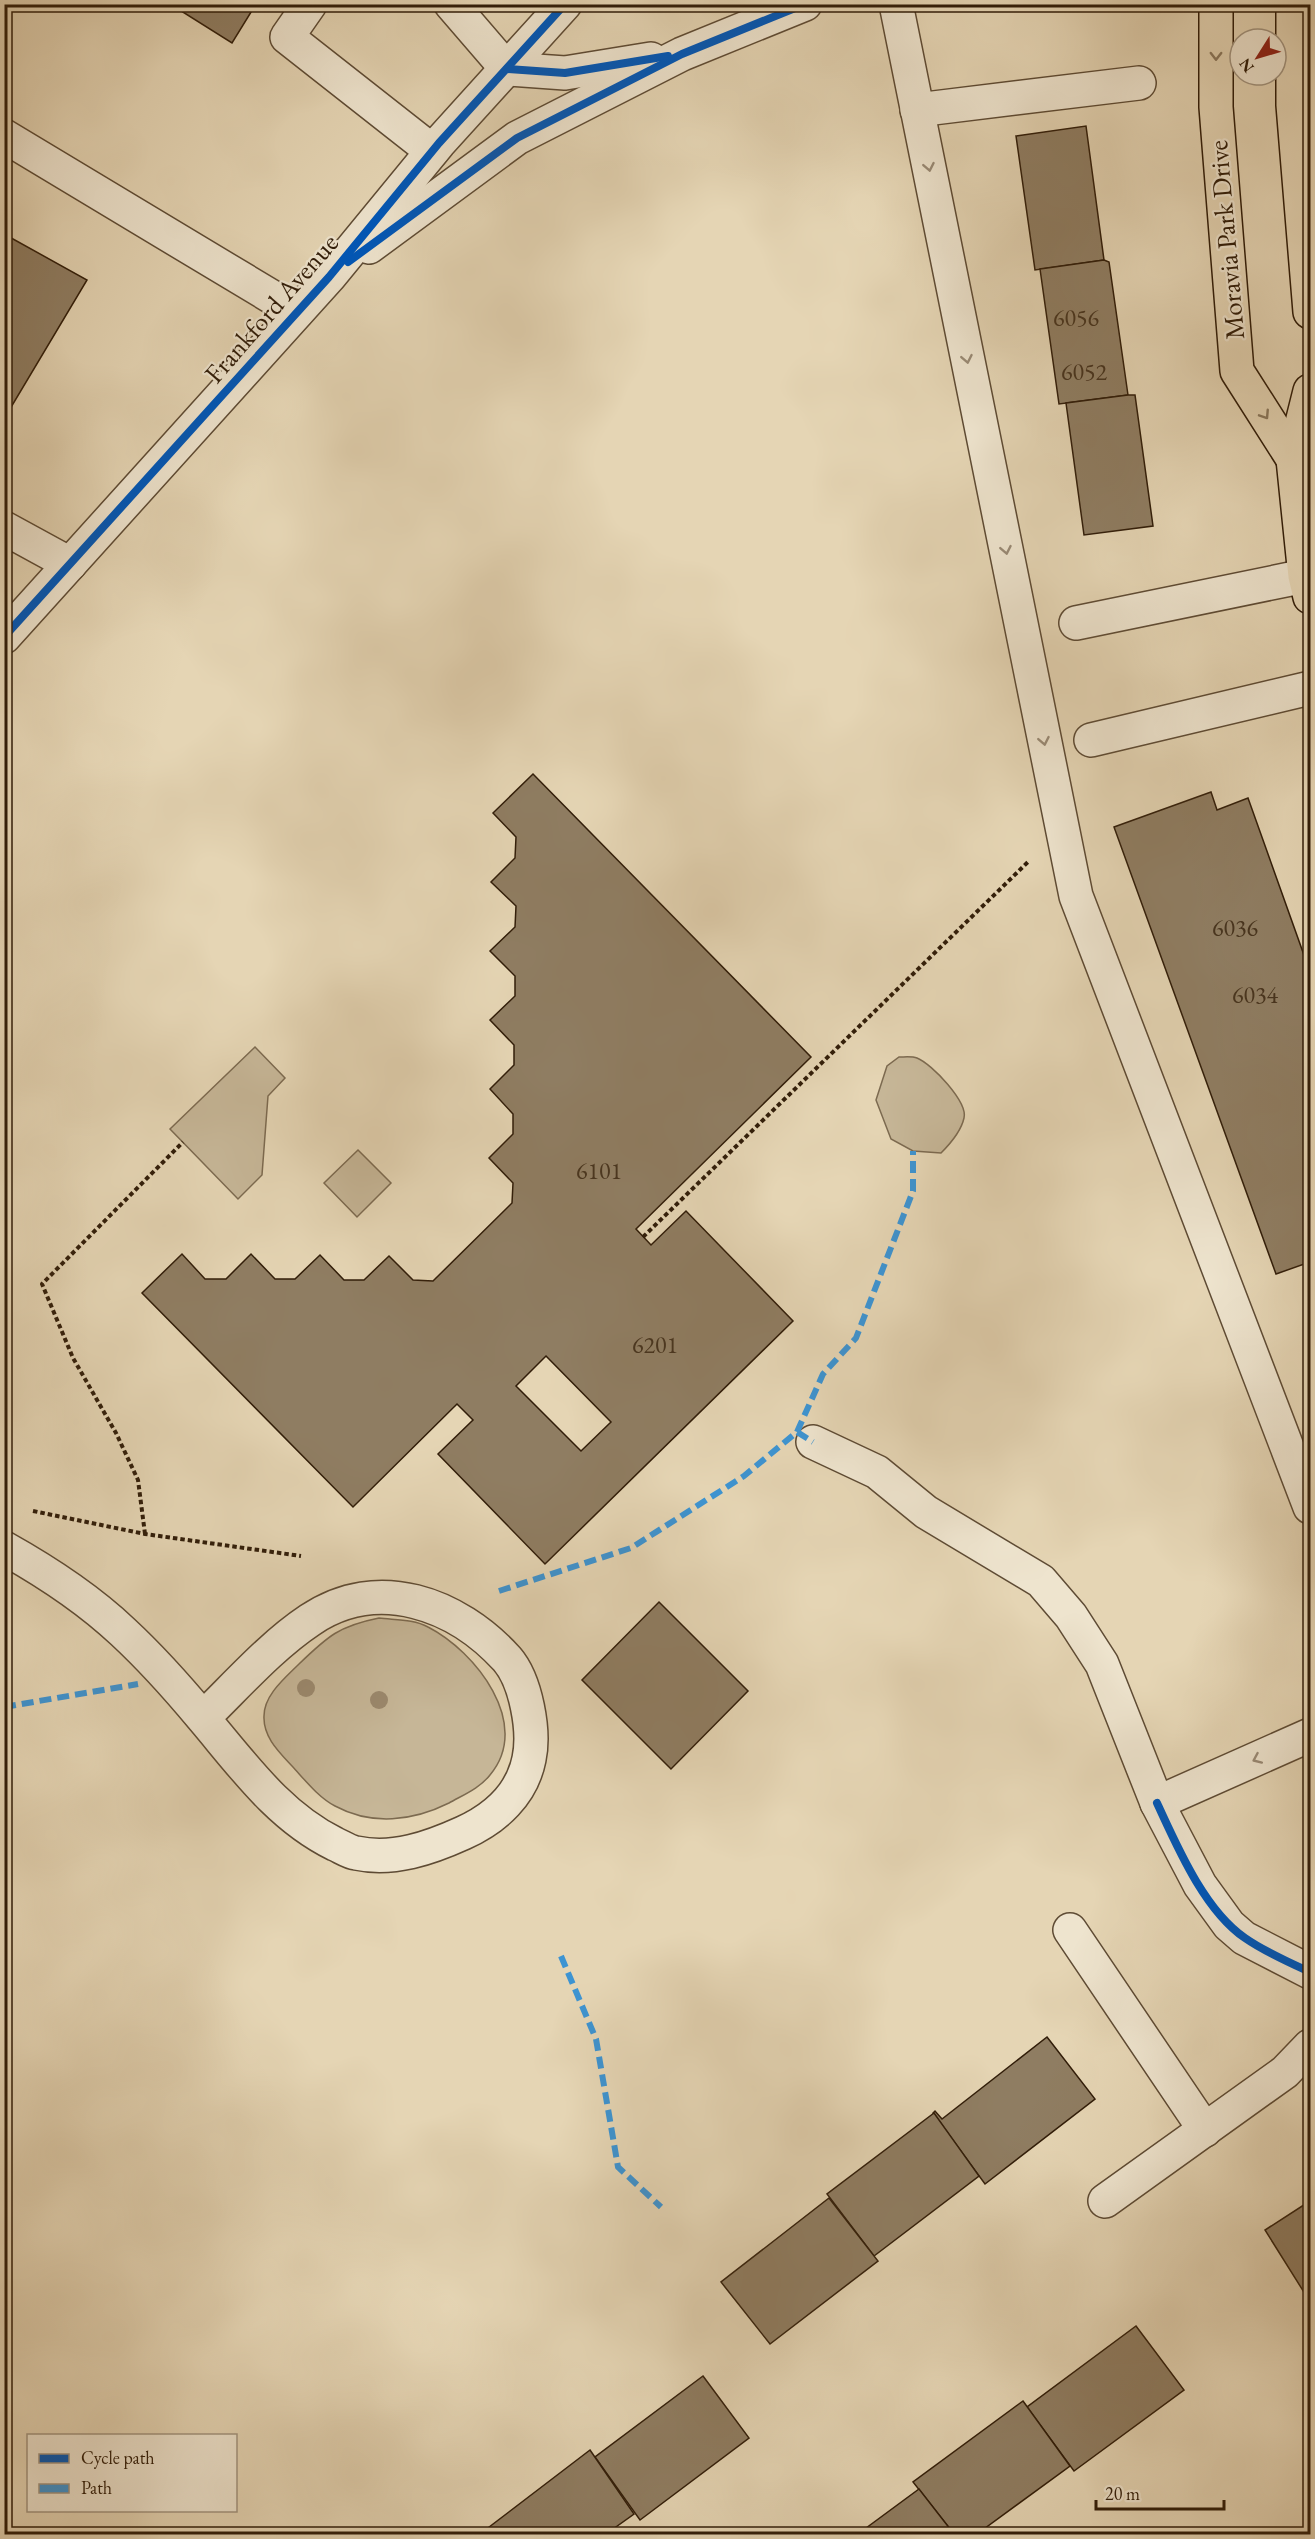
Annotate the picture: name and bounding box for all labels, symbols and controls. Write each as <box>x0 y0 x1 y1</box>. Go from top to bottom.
north arrow <box>1228 27 1288 87</box>
one-way arrow <box>1210 51 1222 60</box>
text: N <box>1234 54 1259 77</box>
street label: Moravia Park Drive <box>1200 139 1252 341</box>
one-way arrow <box>922 162 935 172</box>
street label: Frankford Avenue <box>196 226 346 390</box>
house number: 6056 <box>1053 302 1099 333</box>
one-way arrow <box>960 353 973 363</box>
house number: 6052 <box>1061 356 1108 387</box>
one-way arrow <box>1258 408 1269 419</box>
one-way arrow <box>999 544 1012 554</box>
one-way arrow <box>1037 736 1050 746</box>
house number: 6036 <box>1212 912 1258 943</box>
house number: 6034 <box>1232 979 1279 1010</box>
house number: 6101 <box>576 1155 622 1186</box>
house number: 6201 <box>632 1329 678 1360</box>
one-way arrow <box>1252 1751 1263 1763</box>
legend <box>27 2434 237 2512</box>
text: Cycle path <box>81 2446 155 2469</box>
scale bar <box>1096 2473 1224 2511</box>
text: Path <box>81 2476 112 2499</box>
text: 20 m <box>1105 2482 1140 2505</box>

